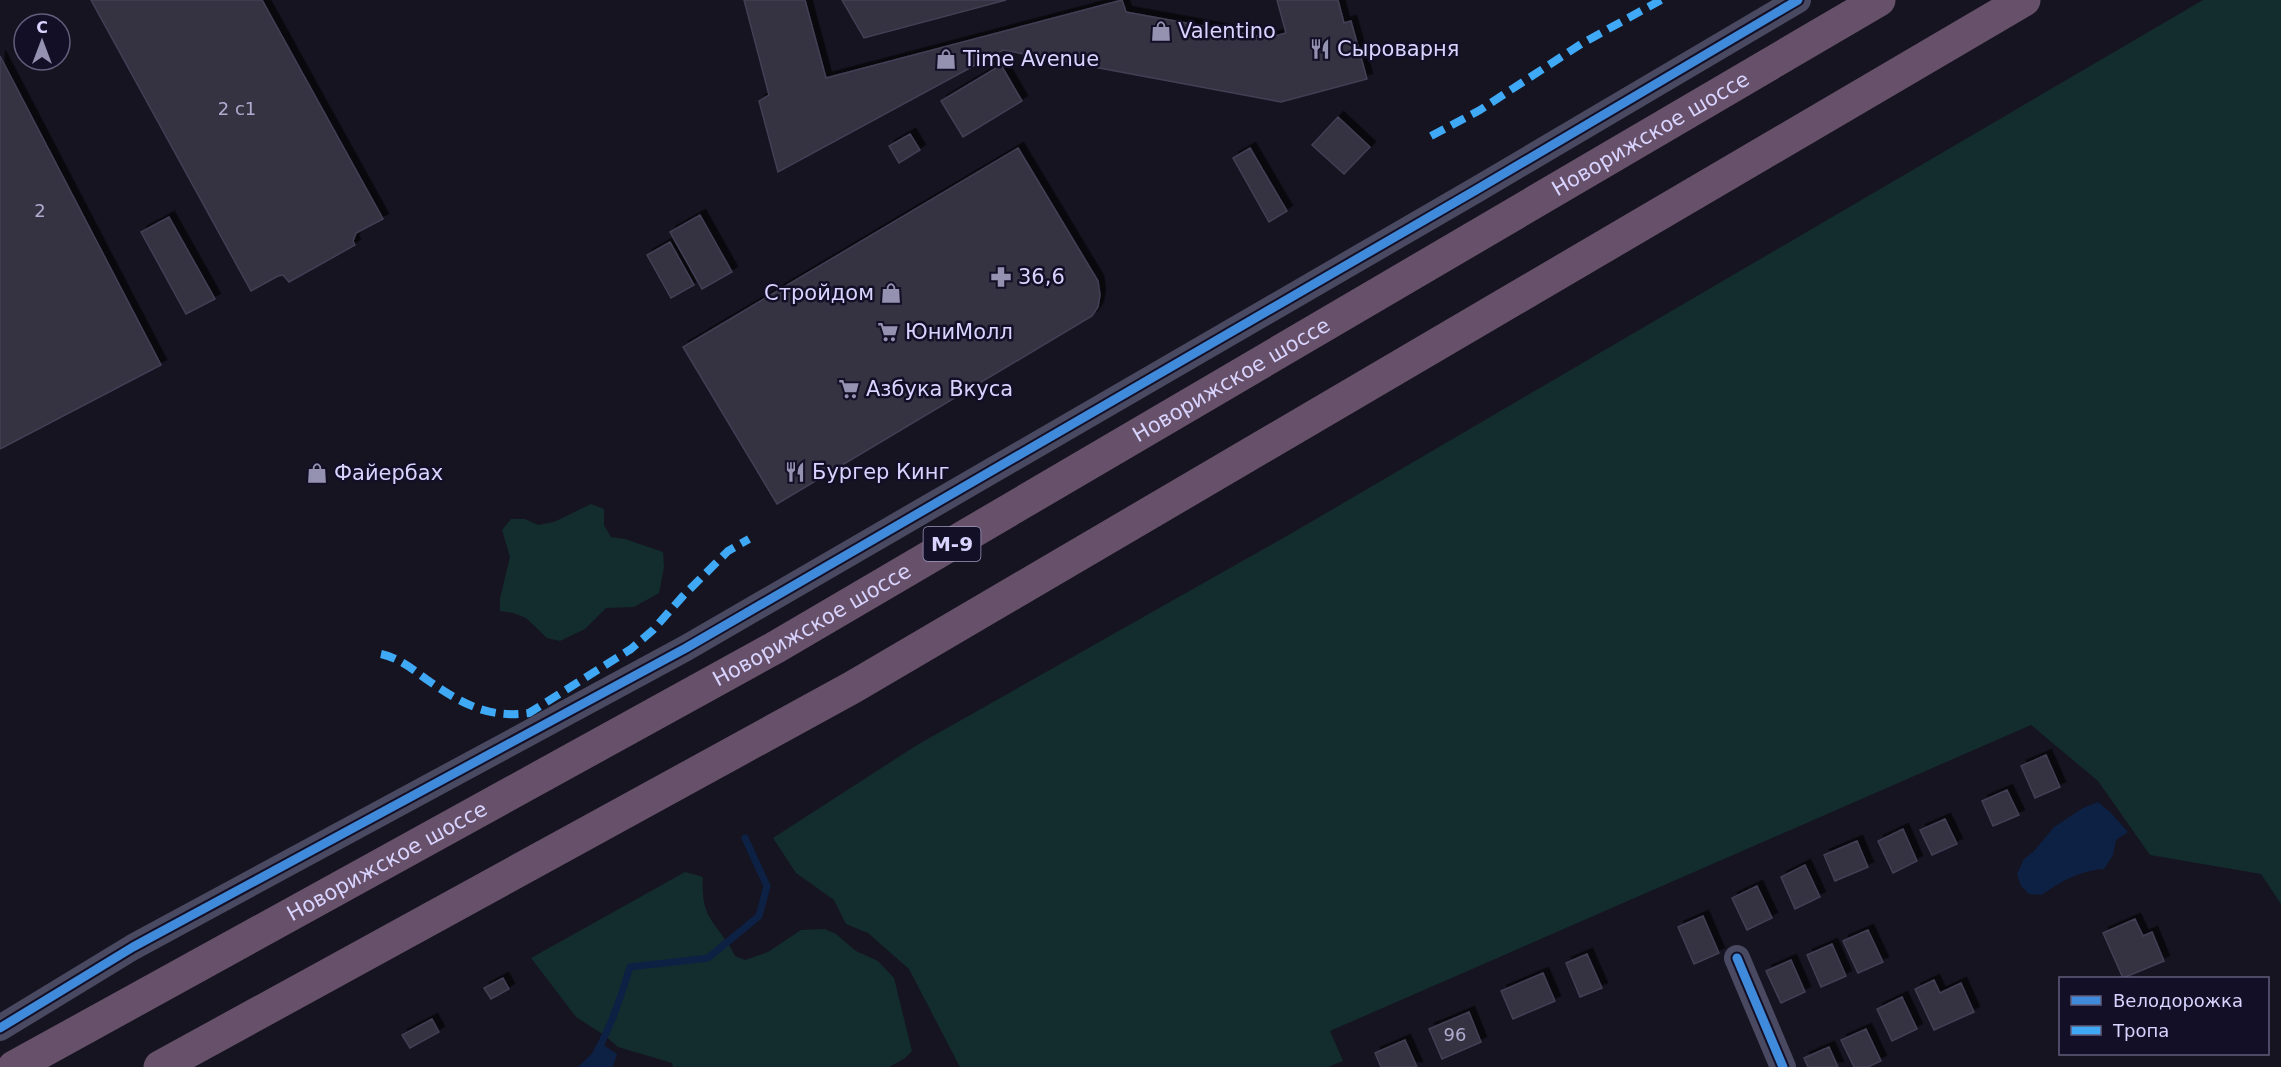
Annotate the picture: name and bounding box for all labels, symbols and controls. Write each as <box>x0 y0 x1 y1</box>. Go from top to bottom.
north arrow <box>12 12 72 72</box>
text: С <box>36 18 48 37</box>
shop icon: Valentino <box>1149 19 1173 43</box>
place label: Valentino <box>1178 19 1276 43</box>
restaurant icon: Сыроварня <box>1308 37 1332 61</box>
place label: Сыроварня <box>1337 37 1459 61</box>
shop icon: Time Avenue <box>934 47 958 71</box>
place label: Time Avenue <box>962 47 1099 71</box>
street label: Новорижское шоссе <box>1548 67 1754 201</box>
house number: 2 с1 <box>218 98 256 119</box>
house number: 2 <box>34 200 46 221</box>
pharmacy icon: 36,6 <box>989 265 1013 289</box>
place label: 36,6 <box>1018 265 1065 289</box>
place label: Стройдом <box>764 281 874 305</box>
shop icon: Стройдом <box>879 281 903 305</box>
street label: Новорижское шоссе <box>1128 313 1334 447</box>
supermarket icon: ЮниМолл <box>876 320 900 344</box>
place label: ЮниМолл <box>905 320 1013 344</box>
supermarket icon: Азбука Вкуса <box>837 377 861 401</box>
place label: Азбука Вкуса <box>866 377 1013 401</box>
restaurant icon: Бургер Кинг <box>783 460 807 484</box>
place label: Бургер Кинг <box>812 460 949 484</box>
shop icon: Файербах <box>305 461 329 485</box>
place label: Файербах <box>334 461 443 485</box>
road number: М-9 <box>924 527 980 561</box>
street label: Новорижское шоссе <box>709 559 915 691</box>
street label: Новорижское шоссе <box>283 797 491 926</box>
legend <box>2059 977 2269 1055</box>
text: Велодорожка <box>2113 990 2243 1011</box>
text: Тропа <box>2112 1020 2169 1041</box>
house number: 96 <box>1444 1024 1466 1045</box>

